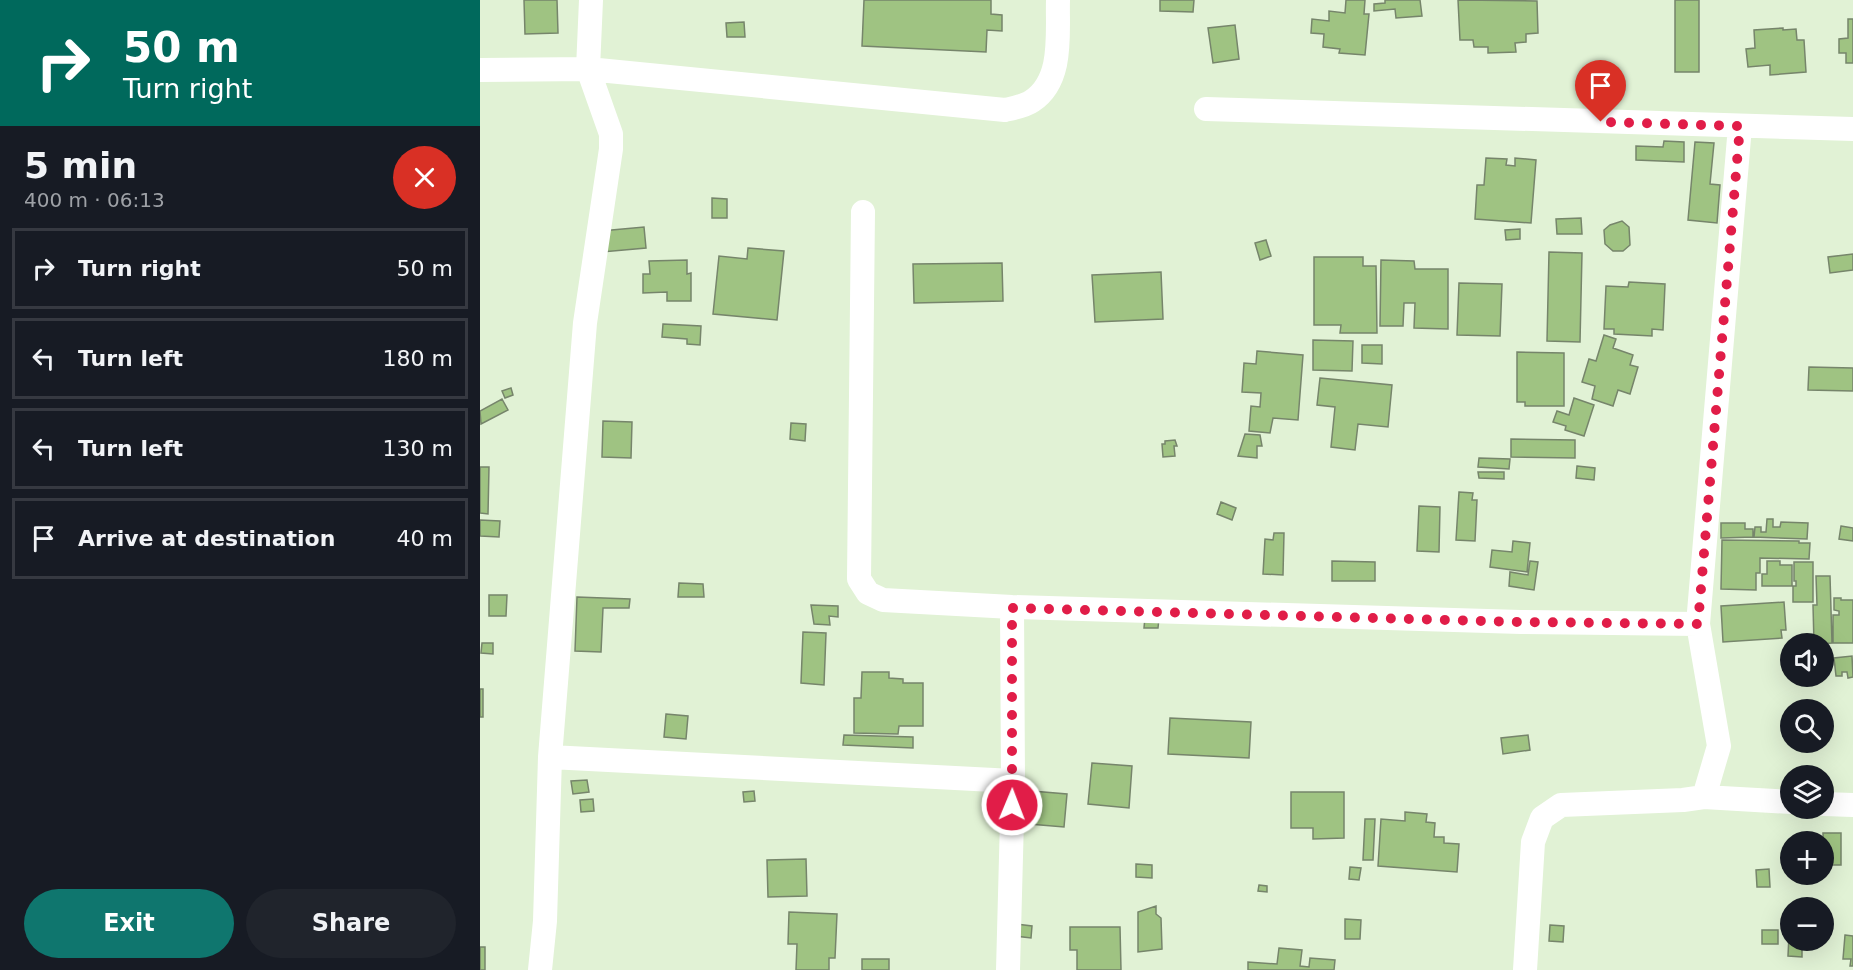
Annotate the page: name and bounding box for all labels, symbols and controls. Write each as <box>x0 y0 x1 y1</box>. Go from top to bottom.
text: 50 m <box>123 23 240 72</box>
icon: right <box>24 24 102 102</box>
pin <box>1575 60 1626 122</box>
icon: arrive <box>1584 69 1617 102</box>
text: Turn right <box>123 73 252 104</box>
text: 5 min <box>24 145 137 186</box>
button: close <box>393 146 456 209</box>
text: 400 m · 06:13 <box>24 188 165 212</box>
icon: right <box>27 252 60 285</box>
text: Turn right <box>78 256 201 281</box>
text: 50 m <box>397 256 453 281</box>
icon: left <box>27 342 60 375</box>
text: Turn left <box>78 346 183 371</box>
text: 180 m <box>383 346 453 371</box>
icon: left <box>27 432 60 465</box>
text: Turn left <box>78 436 183 461</box>
text: 130 m <box>383 436 453 461</box>
icon: arrive <box>27 522 60 555</box>
text: Arrive at destination <box>78 526 335 551</box>
text: 40 m <box>397 526 453 551</box>
map controls <box>1780 633 1834 951</box>
button: sound <box>1780 633 1834 687</box>
button: search <box>1780 699 1834 753</box>
button: layers <box>1780 765 1834 819</box>
position arrow <box>980 773 1044 837</box>
button: + <box>1780 831 1834 885</box>
button: Exit <box>24 889 234 958</box>
button: Share <box>246 889 456 958</box>
button: − <box>1780 897 1834 951</box>

